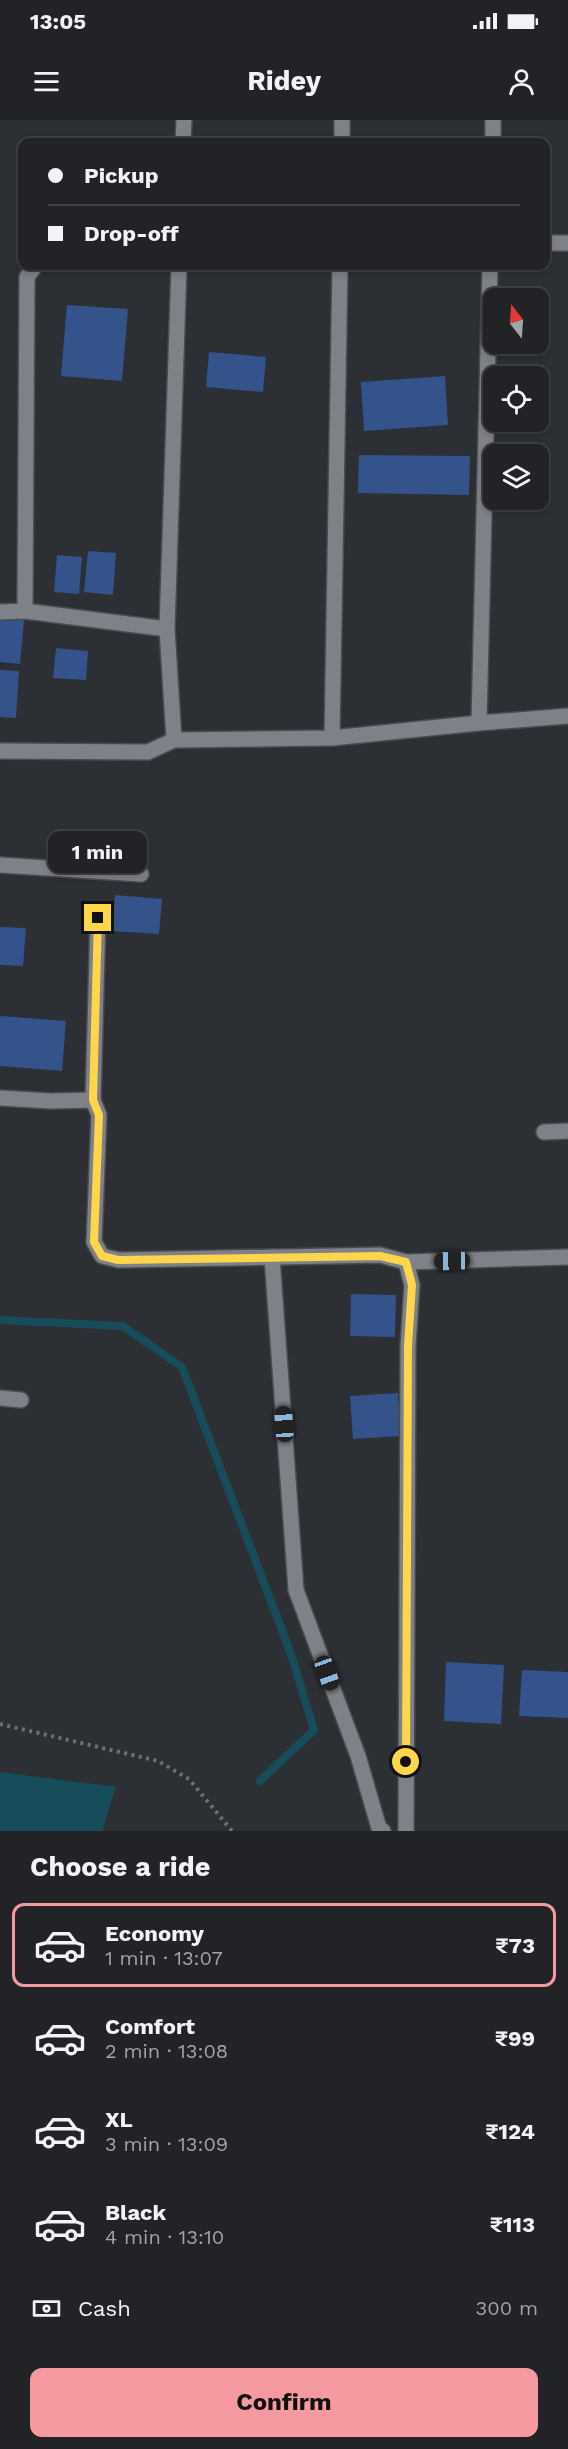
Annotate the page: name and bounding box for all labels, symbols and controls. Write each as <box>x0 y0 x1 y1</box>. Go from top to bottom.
text: 13:05 <box>30 9 86 34</box>
icon: menu <box>30 65 63 98</box>
text: Ridey <box>247 65 321 97</box>
icon: person <box>505 65 538 98</box>
text: Pickup <box>84 163 159 188</box>
text: Drop-off <box>84 221 179 246</box>
north arrow <box>483 288 549 354</box>
map controls <box>483 288 549 510</box>
button: locate <box>483 366 549 432</box>
button: layers <box>483 444 549 510</box>
callout: 1 min <box>48 831 148 873</box>
text: 1 min <box>72 840 123 864</box>
route end <box>84 904 111 931</box>
car <box>434 1252 470 1270</box>
car <box>274 1405 294 1443</box>
car <box>312 1653 342 1693</box>
route start <box>392 1748 419 1775</box>
text: Choose a ride <box>30 1851 210 1883</box>
icon: car <box>33 1918 87 1972</box>
text: Economy <box>105 1921 204 1946</box>
text: ₹73 <box>495 1933 535 1958</box>
text: 1 min · 13:07 <box>105 1946 223 1970</box>
icon: car <box>33 2011 87 2065</box>
text: Comfort <box>105 2014 195 2039</box>
text: ₹99 <box>495 2026 535 2051</box>
text: 2 min · 13:08 <box>105 2039 228 2063</box>
icon: car <box>33 2104 87 2158</box>
text: XL <box>105 2107 133 2132</box>
text: ₹124 <box>485 2119 535 2144</box>
text: 3 min · 13:09 <box>105 2132 228 2156</box>
icon: car <box>33 2197 87 2251</box>
text: Black <box>105 2200 166 2225</box>
text: ₹113 <box>490 2212 535 2237</box>
text: 4 min · 13:10 <box>105 2225 224 2249</box>
icon: cash <box>30 2292 63 2325</box>
text: Cash <box>78 2296 131 2321</box>
text: 300 m <box>476 2296 538 2320</box>
button: Confirm <box>30 2368 538 2437</box>

